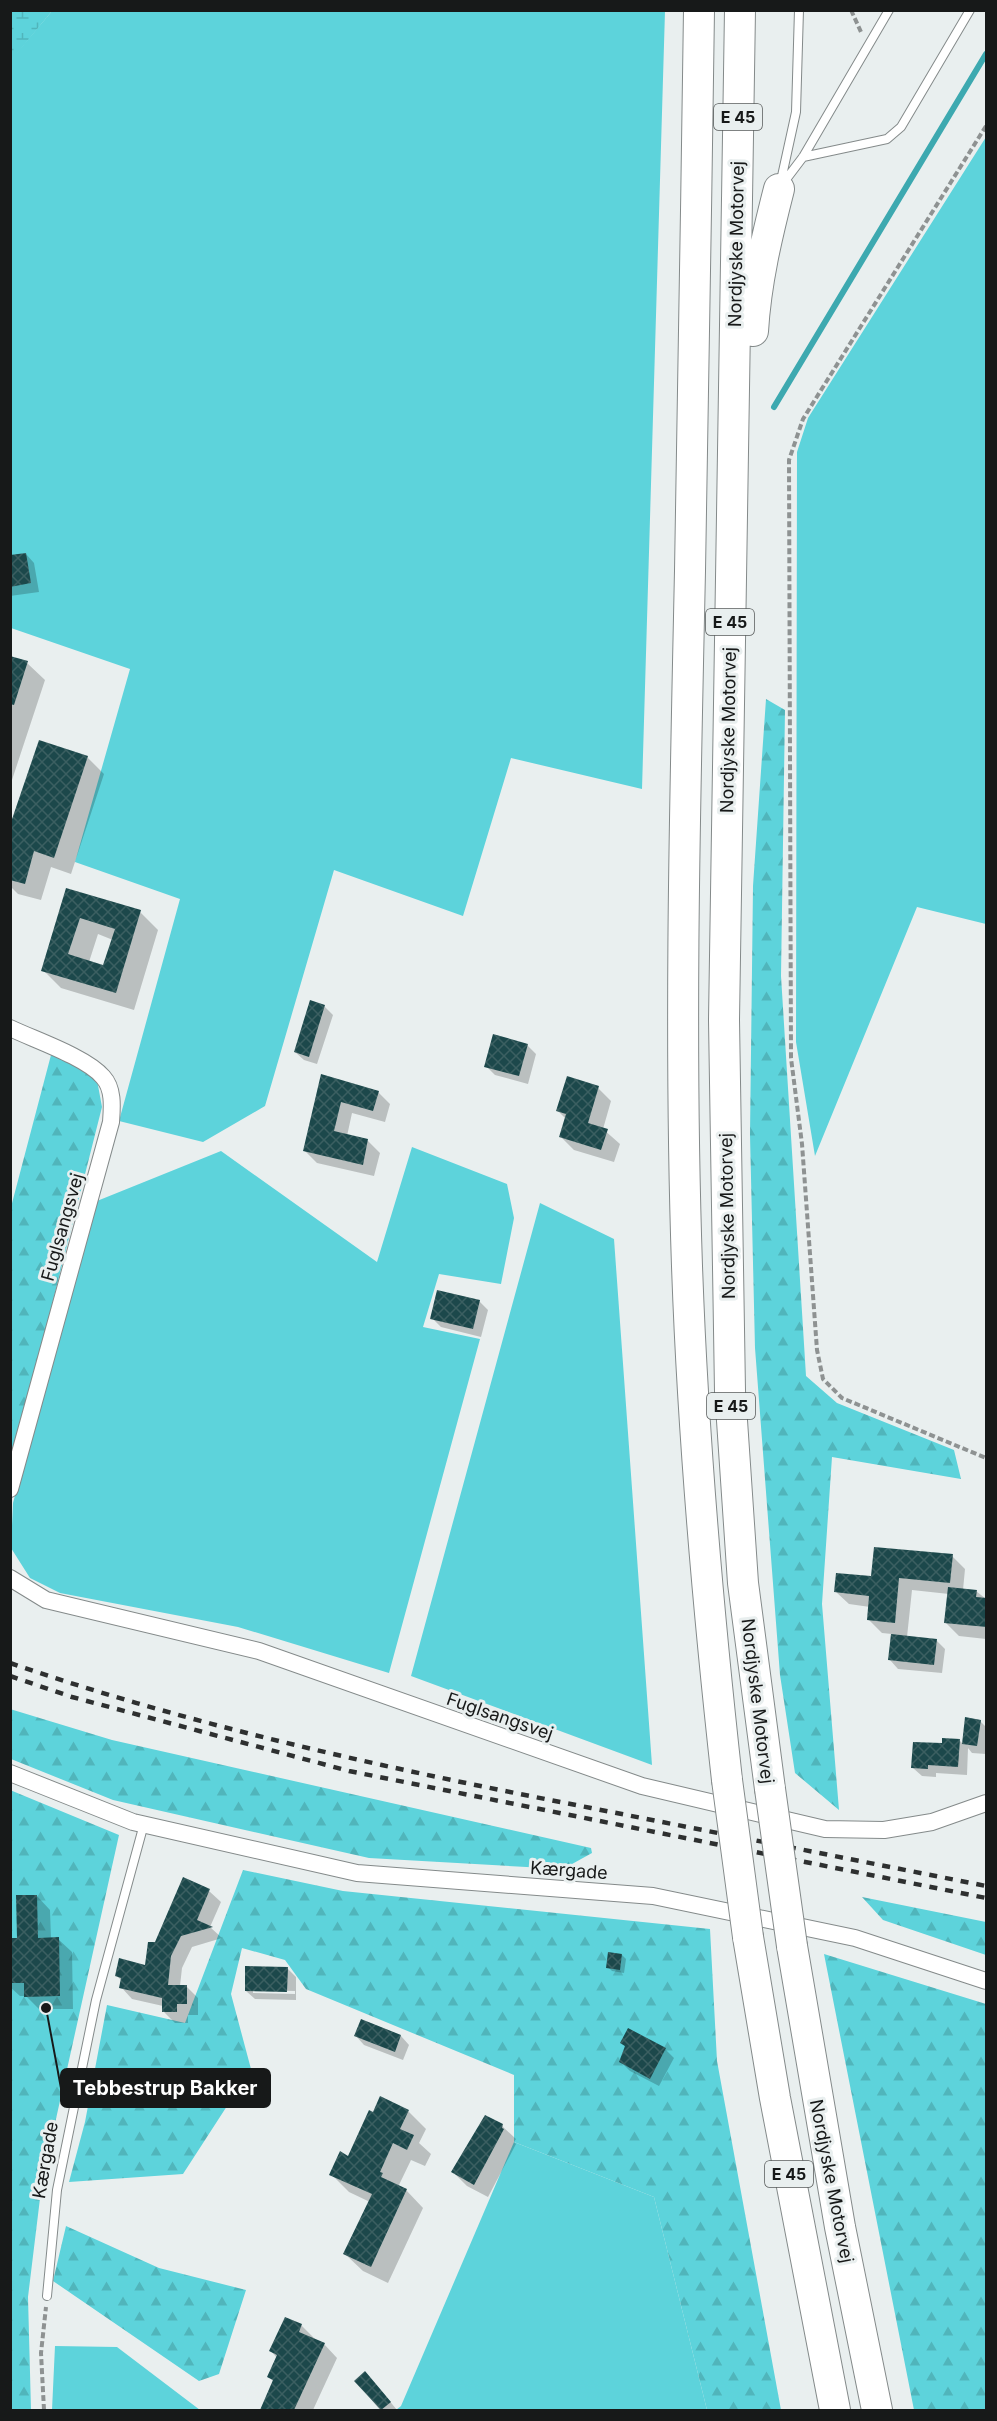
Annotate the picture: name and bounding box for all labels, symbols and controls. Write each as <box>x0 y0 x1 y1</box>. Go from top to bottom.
road number: E 45 <box>714 104 762 130</box>
street label: Nordjyske Motorvej <box>724 161 748 327</box>
road number: E 45 <box>706 609 754 635</box>
street label: Nordjyske Motorvej <box>716 647 740 813</box>
street label: Nordjyske Motorvej <box>715 1133 739 1299</box>
street label: Fuglsangsvej <box>37 1171 87 1283</box>
road number: E 45 <box>707 1393 755 1419</box>
street label: Nordjyske Motorvej <box>737 1617 779 1785</box>
street label: Fuglsangsvej <box>444 1688 556 1744</box>
street label: Kærgade <box>529 1857 609 1883</box>
callout: Tebbestrup Bakker <box>61 2069 270 2107</box>
text: Tebbestrup Bakker <box>73 2076 257 2100</box>
street label: Nordjyske Motorvej <box>806 2097 858 2265</box>
street label: Kærgade <box>28 2120 62 2200</box>
road number: E 45 <box>765 2161 813 2187</box>

